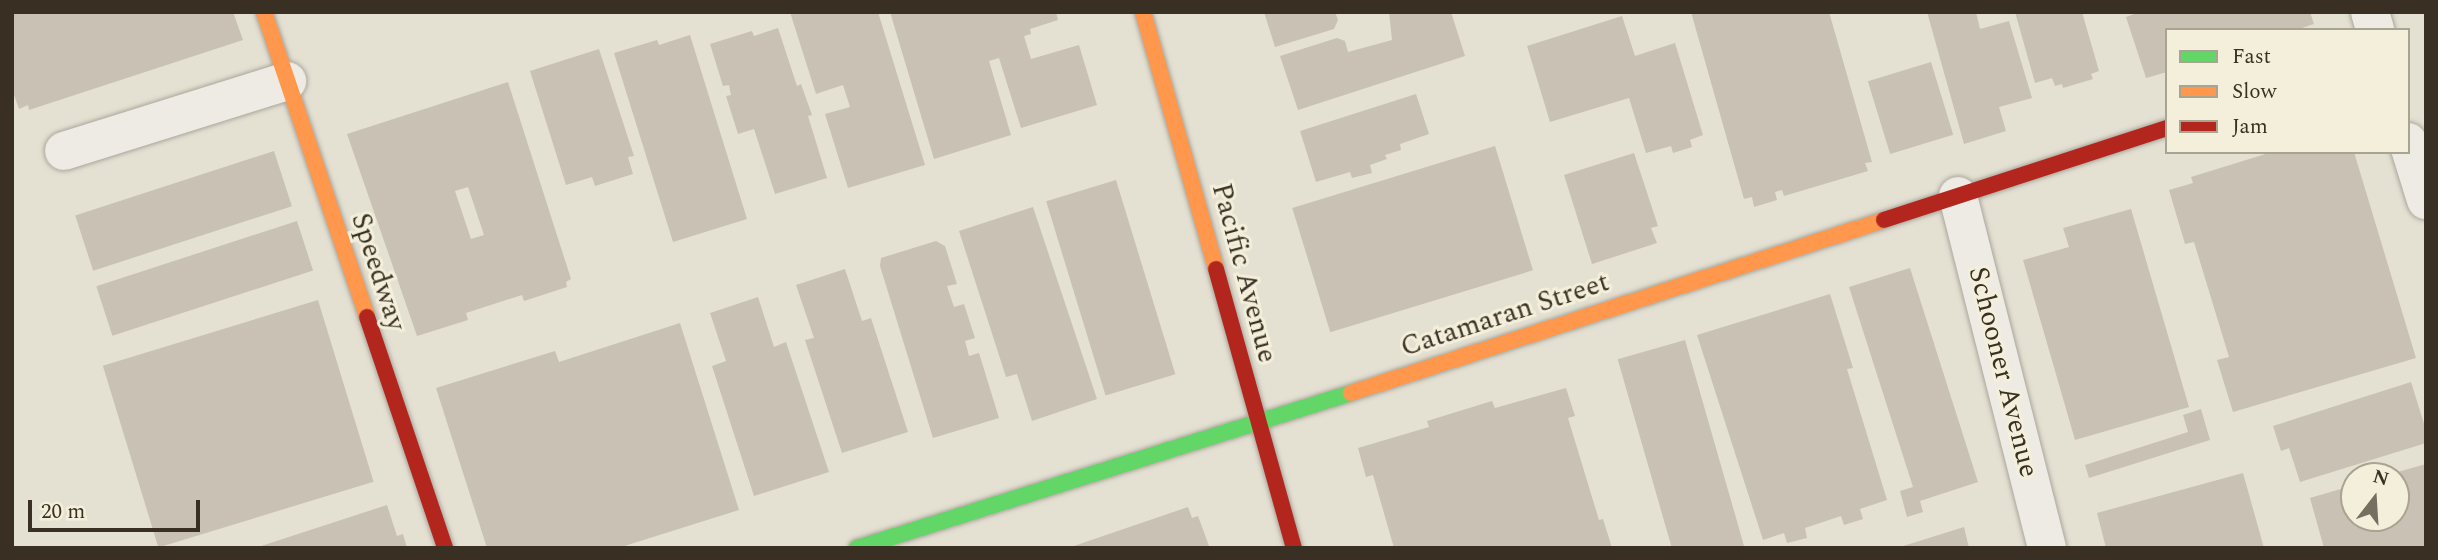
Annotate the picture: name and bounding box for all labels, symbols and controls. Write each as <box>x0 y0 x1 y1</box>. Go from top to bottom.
legend <box>2165 28 2410 154</box>
text: Fast <box>2232 41 2271 73</box>
text: Slow <box>2232 76 2276 108</box>
text: Jam <box>2232 111 2268 143</box>
street label: Pacific Avenue <box>1204 180 1284 366</box>
street label: Speedway <box>343 209 413 335</box>
street label: Schooner Avenue <box>1961 263 2045 481</box>
street label: Catamaran Street <box>1397 265 1613 365</box>
north arrow <box>2340 462 2410 532</box>
text: N <box>2369 462 2392 494</box>
scale bar <box>32 486 203 530</box>
text: 20 m <box>41 496 85 528</box>

